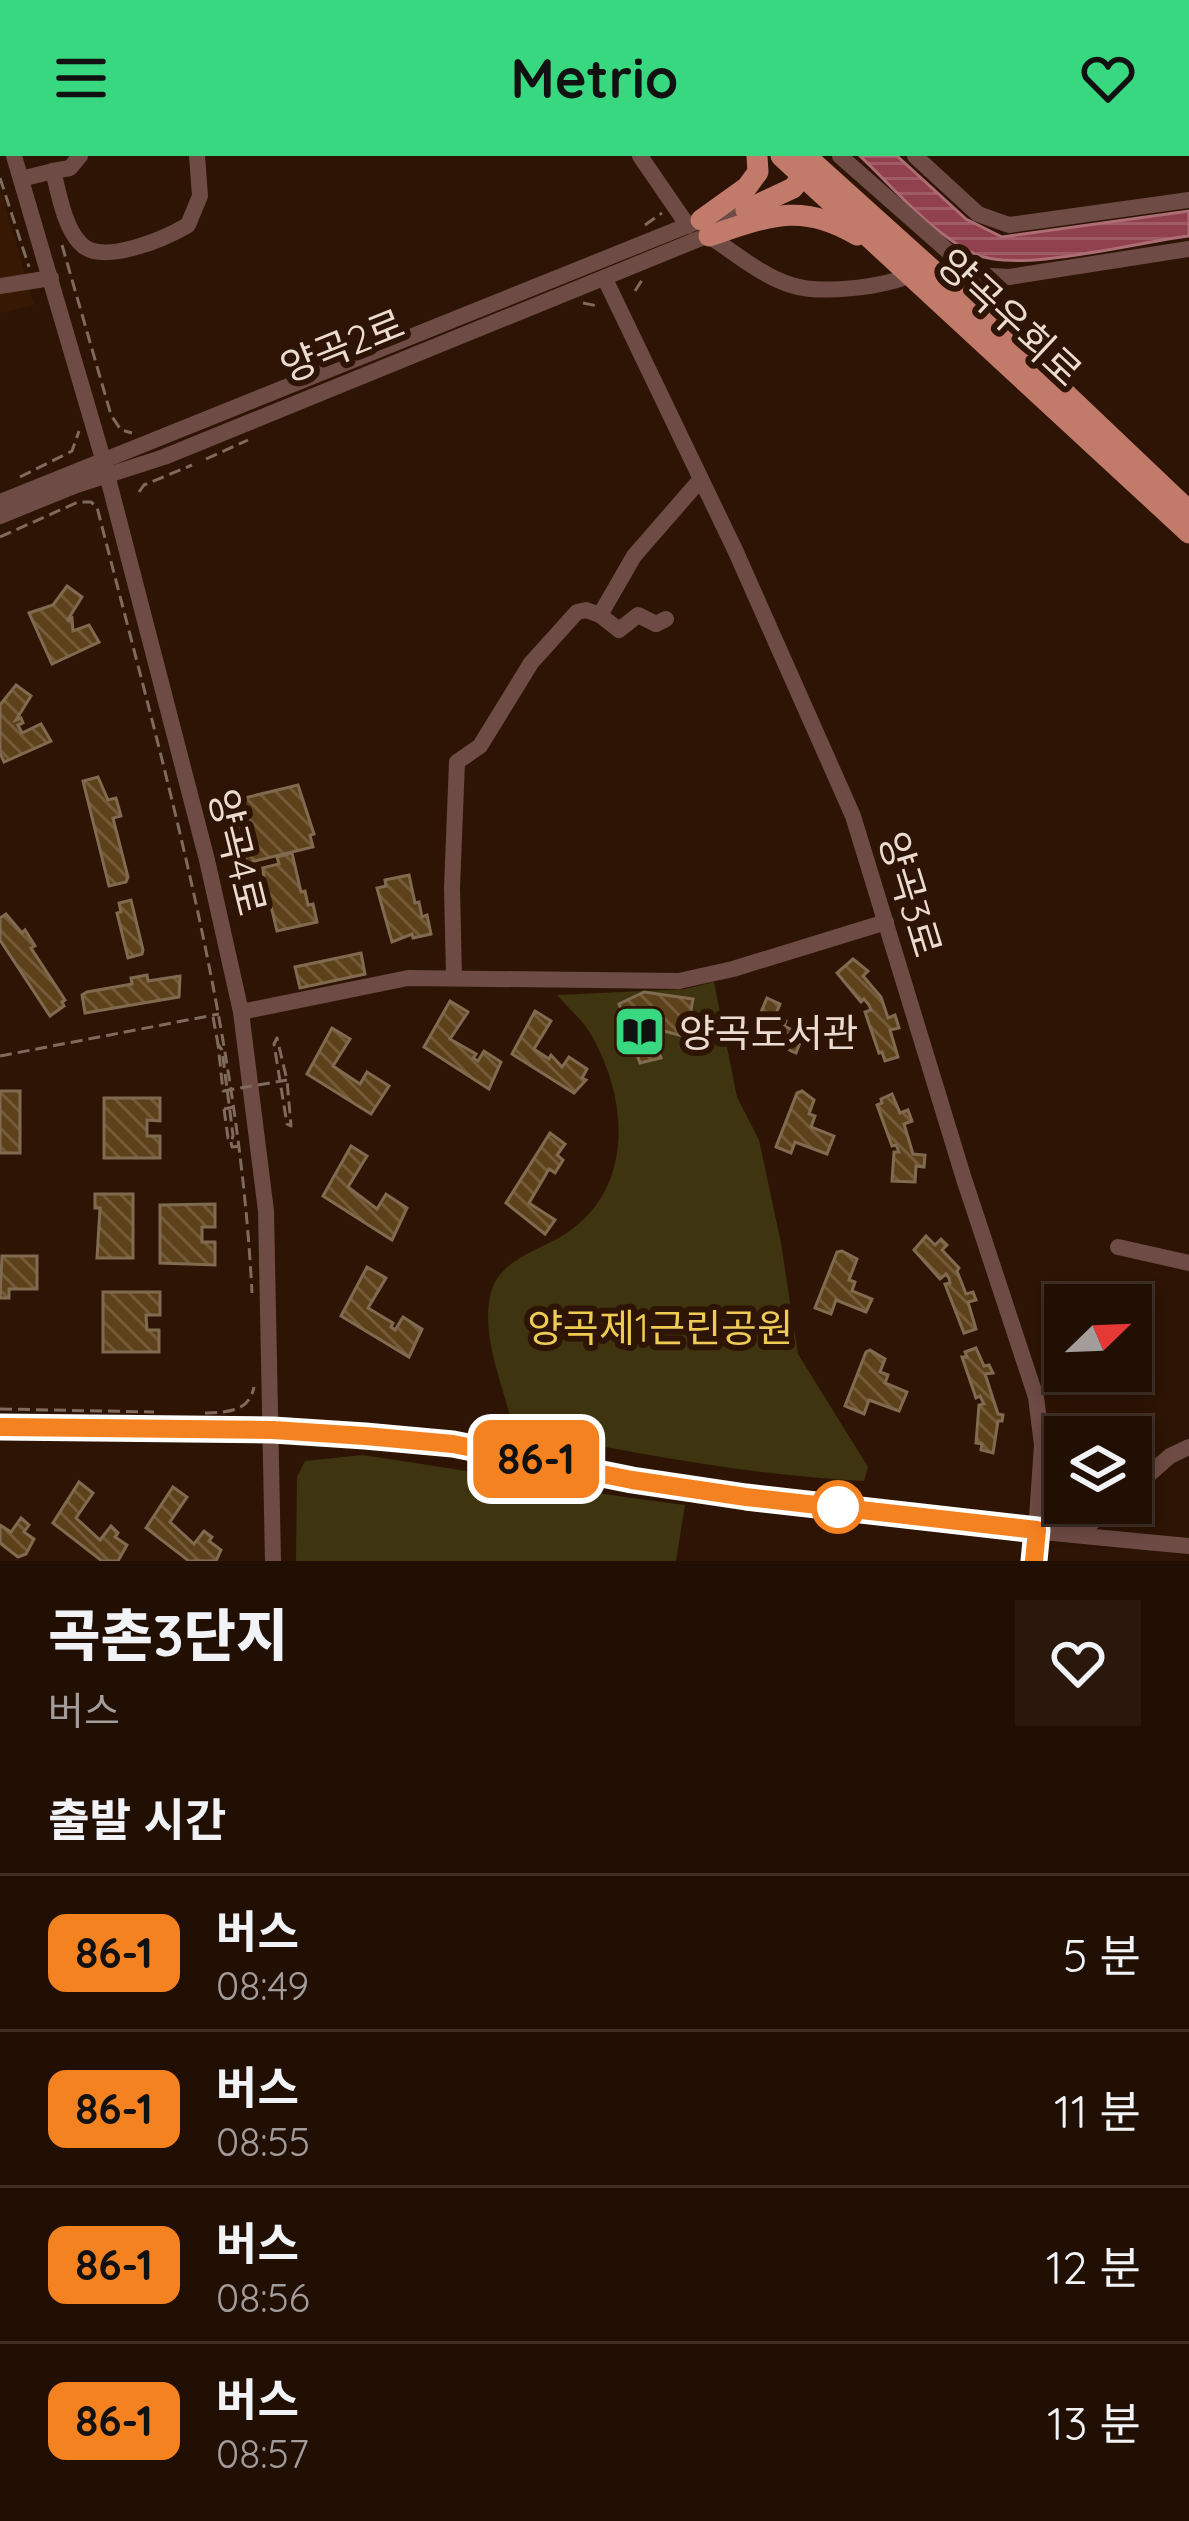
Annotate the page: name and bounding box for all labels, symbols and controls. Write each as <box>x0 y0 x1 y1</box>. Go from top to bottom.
text: Metrio <box>510 44 679 112</box>
icon: menu <box>48 45 114 111</box>
icon: heart <box>1075 45 1141 111</box>
street label: 양곡우회로 <box>928 238 1092 396</box>
street label: 양곡2로 <box>273 298 411 392</box>
street label: 양곡4로 <box>199 784 277 920</box>
street label: 양곡3로 <box>869 826 953 962</box>
library icon: 양곡도서관 <box>612 1004 668 1060</box>
place label: 양곡도서관 <box>679 1008 858 1057</box>
north arrow <box>1044 1284 1152 1392</box>
map controls <box>1044 1284 1152 1524</box>
park label: 양곡제1근린공원 <box>527 1303 793 1352</box>
button: layers <box>1044 1416 1152 1524</box>
line badge: 86-1 <box>452 1420 620 1498</box>
text: 86-1 <box>497 1432 575 1485</box>
unlabelled marker <box>813 1482 863 1532</box>
text: 곡촌3단지 <box>48 1599 288 1670</box>
button: heart <box>1015 1600 1141 1726</box>
text: 버스 <box>48 1686 120 1735</box>
text: 출발 시간 <box>48 1791 226 1847</box>
text: 버스 <box>216 1903 299 1959</box>
text: 86-1 <box>75 1926 153 1979</box>
text: 5 분 <box>1063 1927 1141 1983</box>
text: 08:49 <box>216 1961 309 2010</box>
text: 버스 <box>216 2059 299 2115</box>
text: 86-1 <box>75 2082 153 2135</box>
text: 11 분 <box>1054 2083 1141 2139</box>
text: 08:55 <box>216 2117 310 2166</box>
text: 버스 <box>216 2215 299 2271</box>
text: 86-1 <box>75 2238 153 2291</box>
text: 12 분 <box>1046 2239 1141 2295</box>
text: 08:56 <box>216 2273 310 2322</box>
text: 버스 <box>216 2371 299 2427</box>
text: 86-1 <box>75 2394 153 2447</box>
text: 13 분 <box>1047 2395 1141 2451</box>
text: 08:57 <box>216 2429 309 2478</box>

